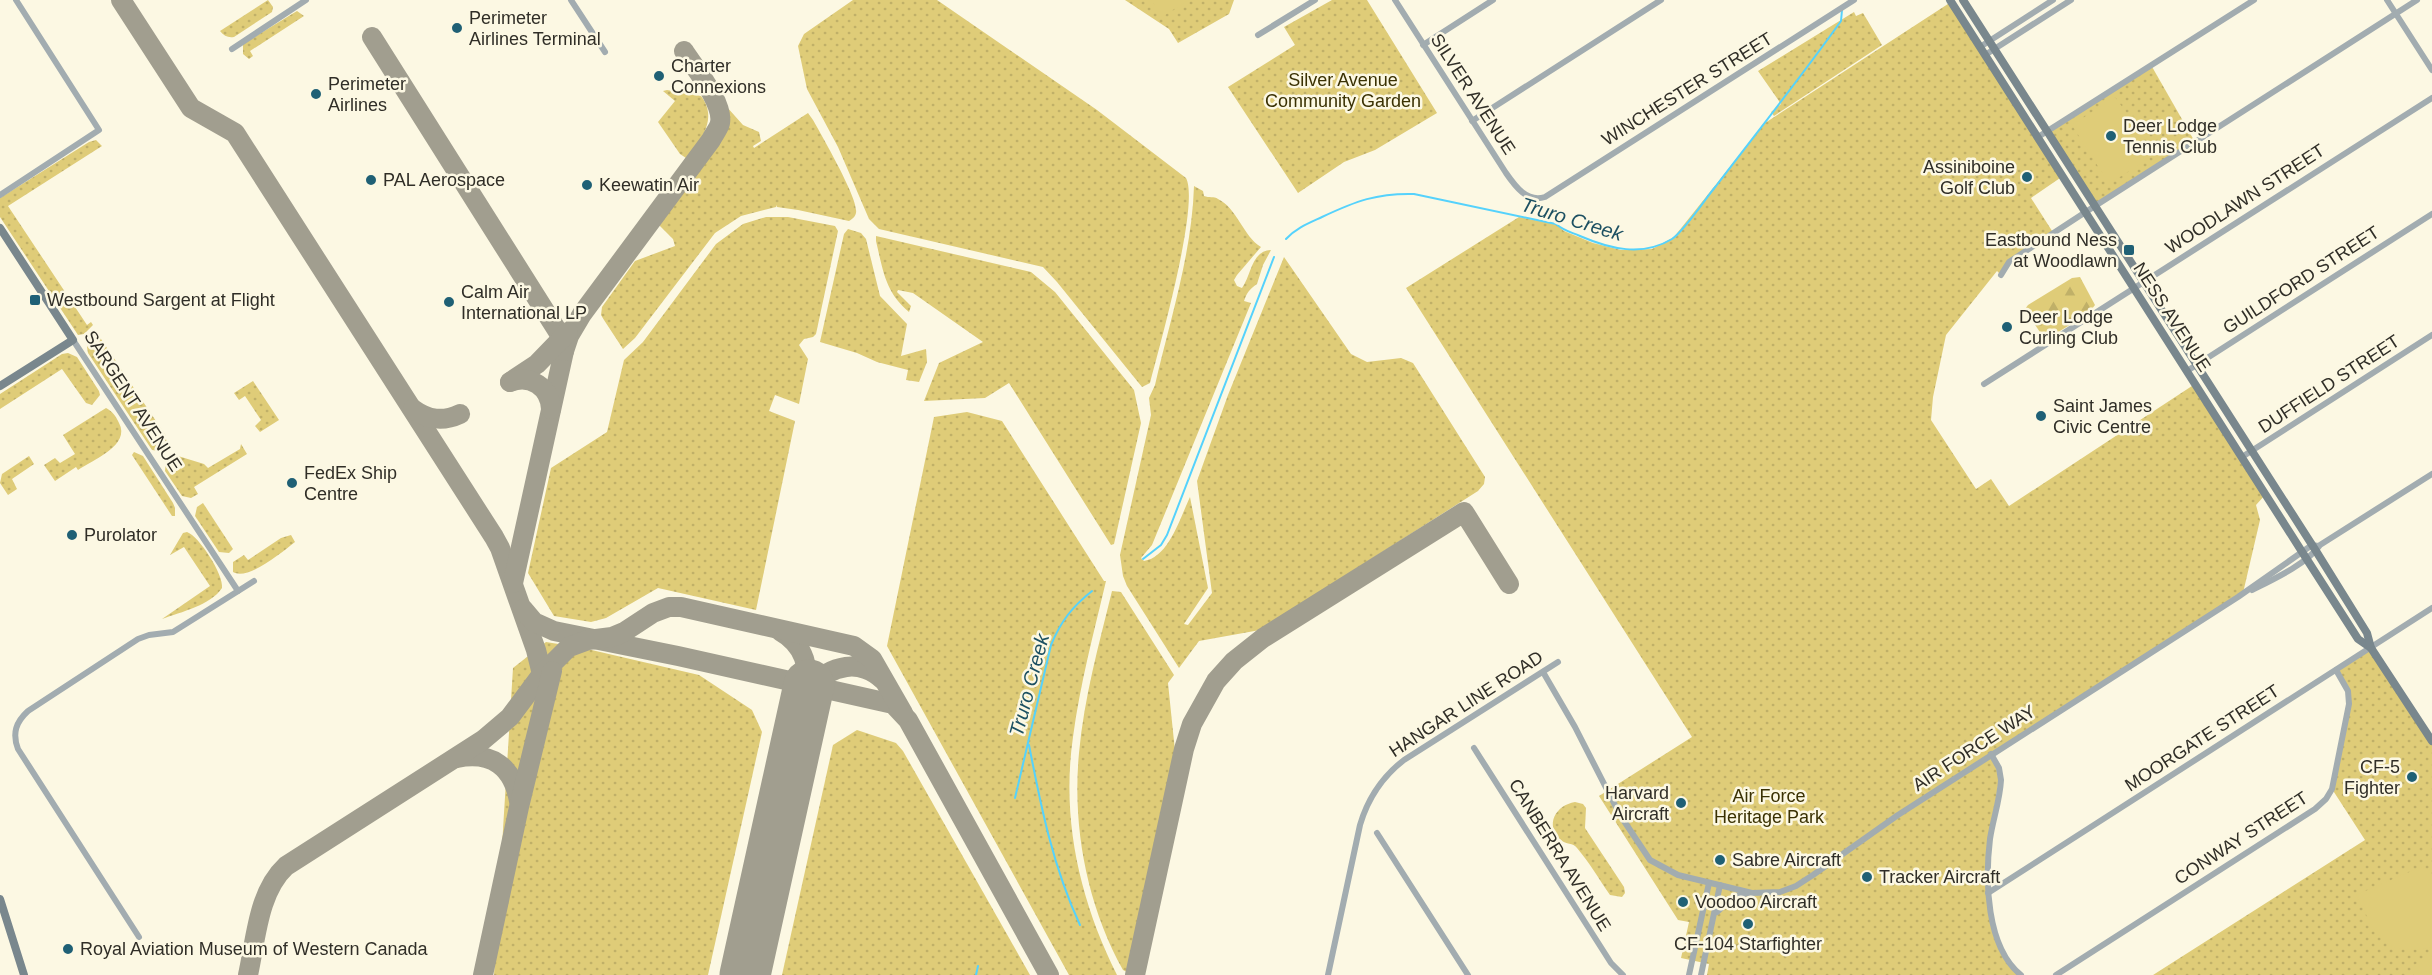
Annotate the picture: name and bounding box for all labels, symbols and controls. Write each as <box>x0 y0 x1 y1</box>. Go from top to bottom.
place label: Perimeter Airlines Terminal <box>469 8 601 49</box>
marker: Perimeter Airlines Terminal <box>450 21 464 35</box>
street label: WINCHESTER STREET <box>1598 28 1776 150</box>
street label: SILVER AVENUE <box>1427 30 1519 158</box>
place label: Charter Connexions <box>671 56 766 97</box>
marker: Charter Connexions <box>652 69 666 83</box>
park label: Silver Avenue Community Garden <box>1265 70 1421 111</box>
place label: Perimeter Airlines <box>328 74 406 115</box>
marker: Perimeter Airlines <box>309 87 323 101</box>
place label: Deer Lodge Tennis Club <box>2123 116 2217 157</box>
marker: Deer Lodge Tennis Club <box>2104 129 2118 143</box>
street label: WOODLAWN STREET <box>2162 140 2328 258</box>
place label: Assiniboine Golf Club <box>1923 157 2015 198</box>
place label: PAL Aerospace <box>383 170 505 190</box>
marker: Assiniboine Golf Club <box>2020 170 2034 184</box>
marker: PAL Aerospace <box>364 173 378 187</box>
place label: Keewatin Air <box>599 175 699 195</box>
marker: Keewatin Air <box>580 178 594 192</box>
water label: Truro Creek <box>1518 193 1626 245</box>
street label: GUILDFORD STREET <box>2219 222 2383 338</box>
place label: Eastbound Ness at Woodlawn <box>1985 230 2117 271</box>
marker: Eastbound Ness at Woodlawn <box>2122 243 2136 257</box>
street label: NESS AVENUE <box>2129 259 2215 375</box>
place label: Calm Air International LP <box>461 282 587 323</box>
place label: Westbound Sargent at Flight <box>47 290 275 310</box>
marker: Westbound Sargent at Flight <box>28 293 42 307</box>
marker: Calm Air International LP <box>442 295 456 309</box>
place label: Deer Lodge Curling Club <box>2019 307 2118 348</box>
marker: Deer Lodge Curling Club <box>2000 320 2014 334</box>
street label: SARGENT AVENUE <box>80 327 186 475</box>
street label: DUFFIELD STREET <box>2255 331 2403 437</box>
place label: Saint James Civic Centre <box>2053 396 2152 437</box>
marker: Saint James Civic Centre <box>2034 409 2048 423</box>
place label: FedEx Ship Centre <box>304 463 397 504</box>
marker: FedEx Ship Centre <box>285 476 299 490</box>
place label: Purolator <box>84 525 157 545</box>
marker: Purolator <box>65 528 79 542</box>
water label: Truro Creek <box>1005 630 1053 739</box>
street label: HANGAR LINE ROAD <box>1385 647 1547 761</box>
street label: MOORGATE STREET <box>2121 681 2283 795</box>
street label: AIR FORCE WAY <box>1909 701 2039 795</box>
place label: CF-5 Fighter <box>2344 757 2400 798</box>
marker: CF-5 Fighter <box>2405 770 2419 784</box>
street label: CANBERRA AVENUE <box>1505 775 1615 935</box>
place label: Harvard Aircraft <box>1605 783 1669 824</box>
park label: Air Force Heritage Park <box>1714 786 1825 827</box>
street label: CONWAY STREET <box>2171 787 2311 889</box>
marker: Harvard Aircraft <box>1674 796 1688 810</box>
place label: Sabre Aircraft <box>1732 850 1841 870</box>
marker: Sabre Aircraft <box>1713 853 1727 867</box>
place label: Tracker Aircraft <box>1879 867 2000 887</box>
marker: Tracker Aircraft <box>1860 870 1874 884</box>
place label: Voodoo Aircraft <box>1695 892 1817 912</box>
marker: Voodoo Aircraft <box>1676 895 1690 909</box>
marker: CF-104 Starfighter <box>1741 917 1755 931</box>
place label: CF-104 Starfighter <box>1674 934 1822 954</box>
place label: Royal Aviation Museum of Western Canada <box>80 939 429 959</box>
marker: Royal Aviation Museum of Western Canada <box>61 942 75 956</box>

